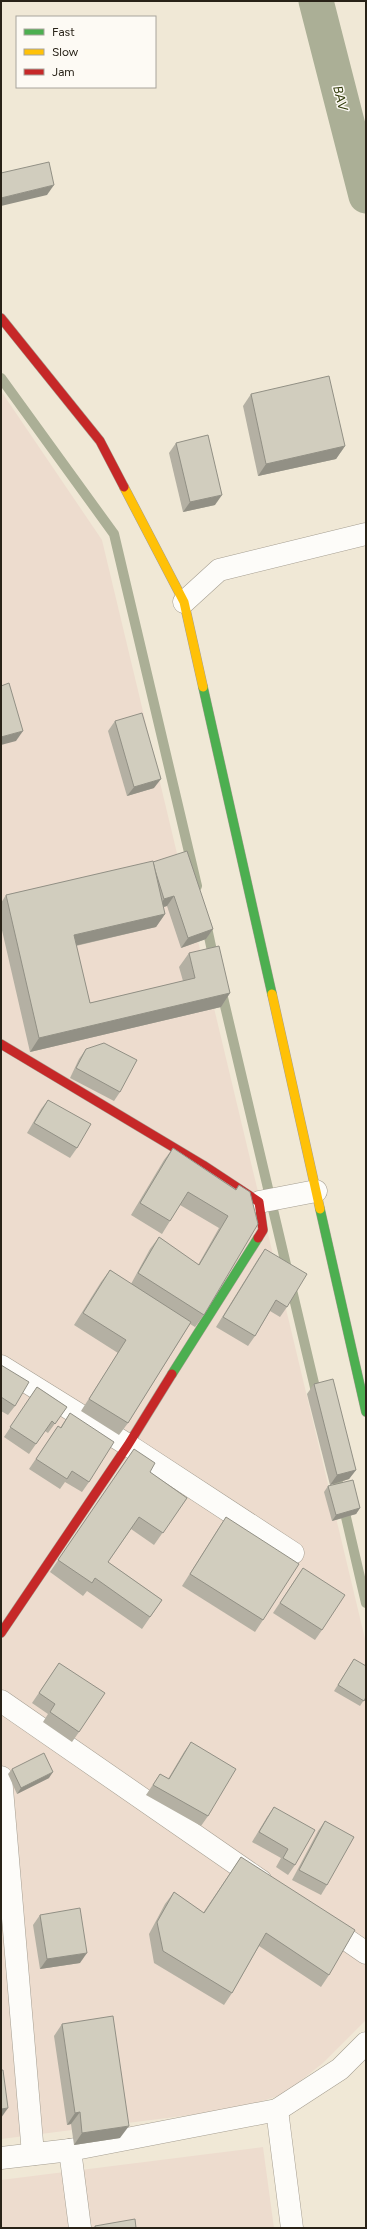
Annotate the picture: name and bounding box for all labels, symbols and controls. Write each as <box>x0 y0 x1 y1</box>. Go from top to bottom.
legend <box>16 16 156 88</box>
text: Fast <box>52 25 75 39</box>
text: Slow <box>52 45 79 59</box>
text: Jam <box>52 65 75 79</box>
water label: BAV <box>330 84 351 113</box>

